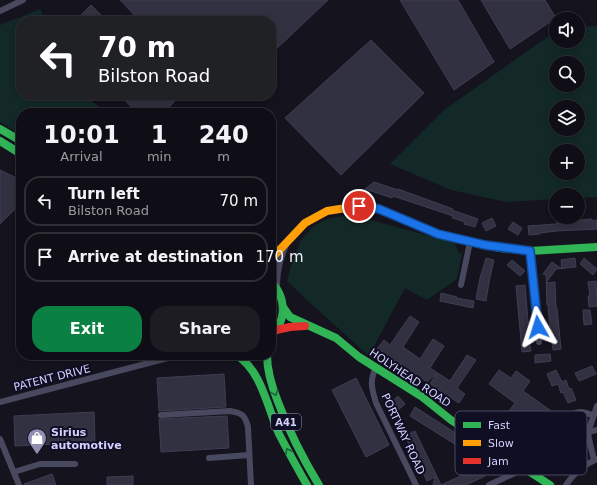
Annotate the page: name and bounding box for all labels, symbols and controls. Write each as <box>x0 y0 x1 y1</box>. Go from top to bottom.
map controls <box>549 12 585 224</box>
button: sound <box>549 12 585 48</box>
text: 70 m <box>98 31 176 64</box>
icon: left <box>32 32 84 84</box>
button: search <box>549 56 585 92</box>
text: Bilston Road <box>98 65 210 86</box>
button: layers <box>549 100 585 136</box>
text: 10:01 <box>43 121 120 149</box>
text: 1 <box>151 121 167 149</box>
text: 240 <box>199 121 249 149</box>
button: + <box>549 144 585 180</box>
text: Arrival <box>60 149 103 164</box>
text: min <box>147 149 171 164</box>
text: m <box>217 149 230 164</box>
text: Turn left <box>68 185 140 203</box>
button: − <box>549 188 585 224</box>
pin <box>342 189 376 223</box>
icon: left <box>34 190 56 212</box>
text: 70 m <box>220 192 258 210</box>
icon: arrive <box>348 195 370 217</box>
text: Bilston Road <box>68 203 149 218</box>
icon: arrive <box>34 246 56 268</box>
text: Arrive at destination <box>68 248 243 266</box>
text: 170 m <box>255 248 304 266</box>
button: Exit <box>32 306 142 352</box>
button: Share <box>150 306 260 352</box>
position arrow <box>517 306 559 348</box>
street label: HOLYHEAD ROAD <box>367 346 453 410</box>
street label: PATENT DRIVE <box>12 362 92 394</box>
one-way arrow <box>270 389 278 396</box>
street label: PORTWAY ROAD <box>378 391 428 477</box>
legend <box>455 411 587 475</box>
road number: A41 <box>271 414 301 430</box>
text: Fast <box>488 419 511 432</box>
place label: Sirius automotive <box>51 426 122 452</box>
shop icon: Sirius automotive <box>26 427 48 455</box>
text: Slow <box>488 437 514 450</box>
one-way arrow <box>285 447 293 455</box>
text: Jam <box>487 455 509 468</box>

